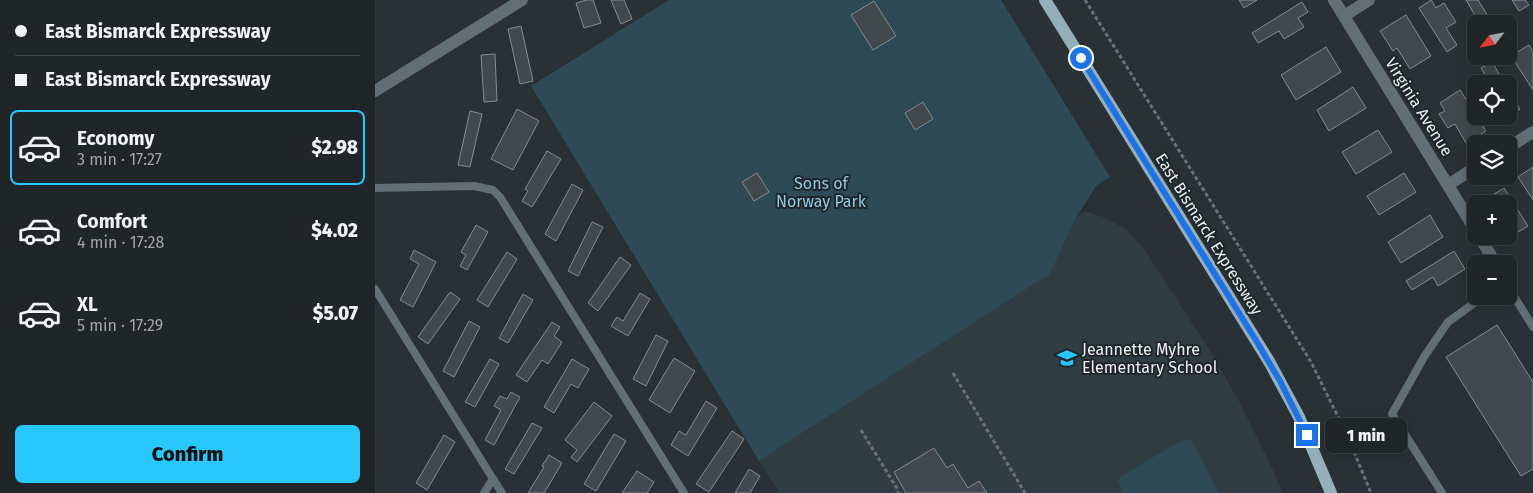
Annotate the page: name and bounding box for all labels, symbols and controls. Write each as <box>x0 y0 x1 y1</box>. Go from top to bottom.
north arrow <box>1467 15 1517 65</box>
map controls <box>1467 15 1517 305</box>
text: East Bismarck Expressway <box>45 20 270 43</box>
route start <box>1070 47 1092 69</box>
street label: Virginia Avenue <box>1381 54 1457 160</box>
text: East Bismarck Expressway <box>45 68 270 91</box>
button: locate <box>1467 75 1517 125</box>
icon: car <box>17 125 62 170</box>
text: Economy <box>77 127 154 150</box>
button: layers <box>1467 135 1517 185</box>
text: $2.98 <box>311 136 358 159</box>
text: 3 min · 17:27 <box>77 150 162 169</box>
street label: East Bismarck Expressway <box>1151 150 1267 318</box>
park label: Sons of Norway Park <box>776 174 867 211</box>
button: + <box>1467 195 1517 245</box>
icon: car <box>17 208 62 253</box>
text: Comfort <box>77 210 147 233</box>
text: $4.02 <box>311 219 358 242</box>
text: 4 min · 17:28 <box>77 233 164 252</box>
button: − <box>1467 255 1517 305</box>
icon: car <box>17 291 62 336</box>
text: XL <box>77 293 98 316</box>
text: $5.07 <box>313 302 358 325</box>
text: 5 min · 17:29 <box>77 316 163 335</box>
place label: Jeannette Myhre Elementary School <box>1082 340 1218 377</box>
school or university icon: Jeannette Myhre Elementary School <box>1056 347 1078 369</box>
callout: 1 min <box>1325 418 1407 452</box>
route end <box>1296 424 1318 446</box>
button: Confirm <box>15 425 360 483</box>
text: 1 min <box>1347 426 1385 445</box>

